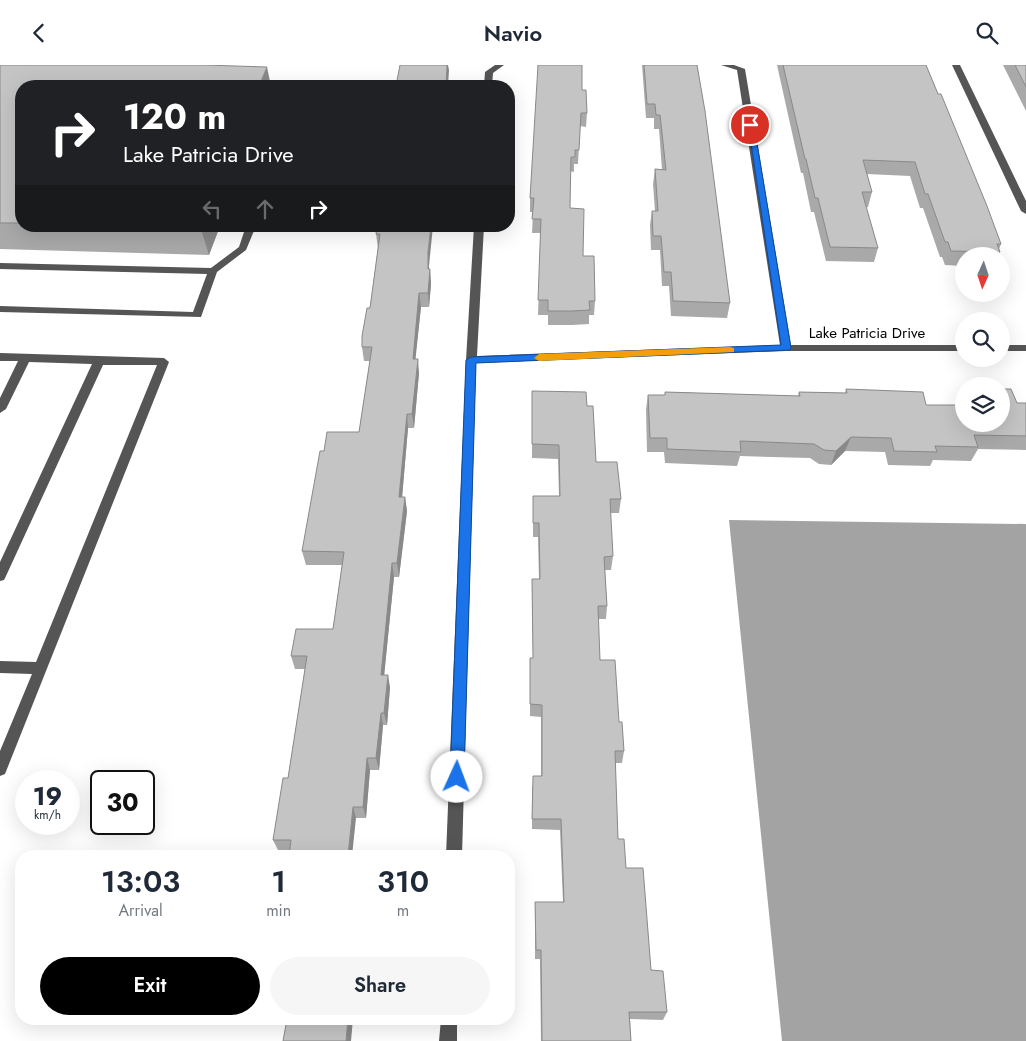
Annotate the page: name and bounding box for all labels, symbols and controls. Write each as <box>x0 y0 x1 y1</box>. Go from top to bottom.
text: Navio <box>484 17 542 49</box>
icon: back <box>25 19 53 47</box>
icon: search <box>973 19 1001 47</box>
text: 120 m <box>123 92 226 142</box>
icon: right <box>40 100 105 165</box>
pin <box>729 104 771 146</box>
icon: arrive <box>736 111 764 139</box>
text: Lake Patricia Drive <box>123 138 294 170</box>
icon: left <box>198 195 226 223</box>
icon: ahead <box>251 195 279 223</box>
icon: right <box>304 195 332 223</box>
north arrow <box>955 247 1010 303</box>
map controls <box>955 247 1010 432</box>
button: search <box>955 312 1010 367</box>
street label: Lake Patricia Drive <box>809 322 925 344</box>
button: layers <box>955 377 1010 432</box>
position arrow <box>430 750 482 802</box>
speed limit sign: 30 <box>90 770 155 835</box>
text: 19 <box>33 778 62 814</box>
text: km/h <box>34 806 61 824</box>
text: 13:03 <box>101 860 180 903</box>
text: 1 <box>271 860 286 903</box>
text: 310 <box>377 860 429 903</box>
text: Arrival <box>119 899 163 922</box>
text: min <box>266 899 291 922</box>
text: m <box>397 899 409 922</box>
button: Exit <box>40 957 260 1015</box>
button: Share <box>270 957 490 1015</box>

